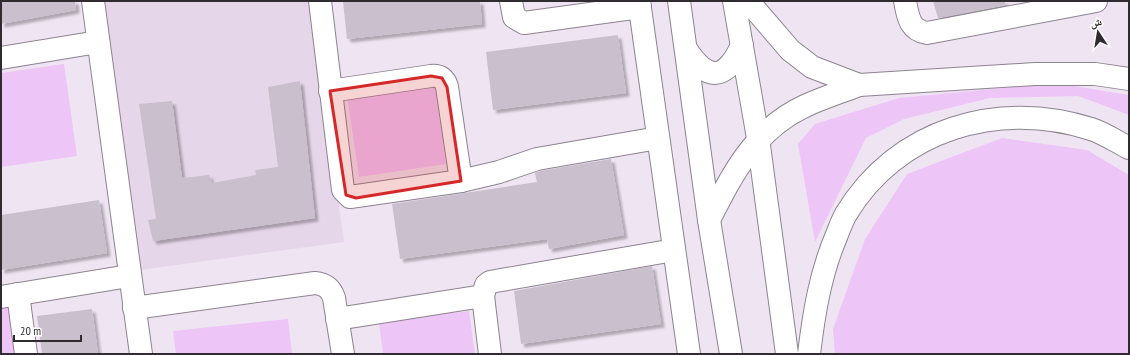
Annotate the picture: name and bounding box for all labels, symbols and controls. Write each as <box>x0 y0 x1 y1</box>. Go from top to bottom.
north arrow <box>1078 12 1118 52</box>
text: ش <box>1089 14 1104 31</box>
scale bar <box>14 317 81 343</box>
text: 20 m <box>20 323 41 338</box>

